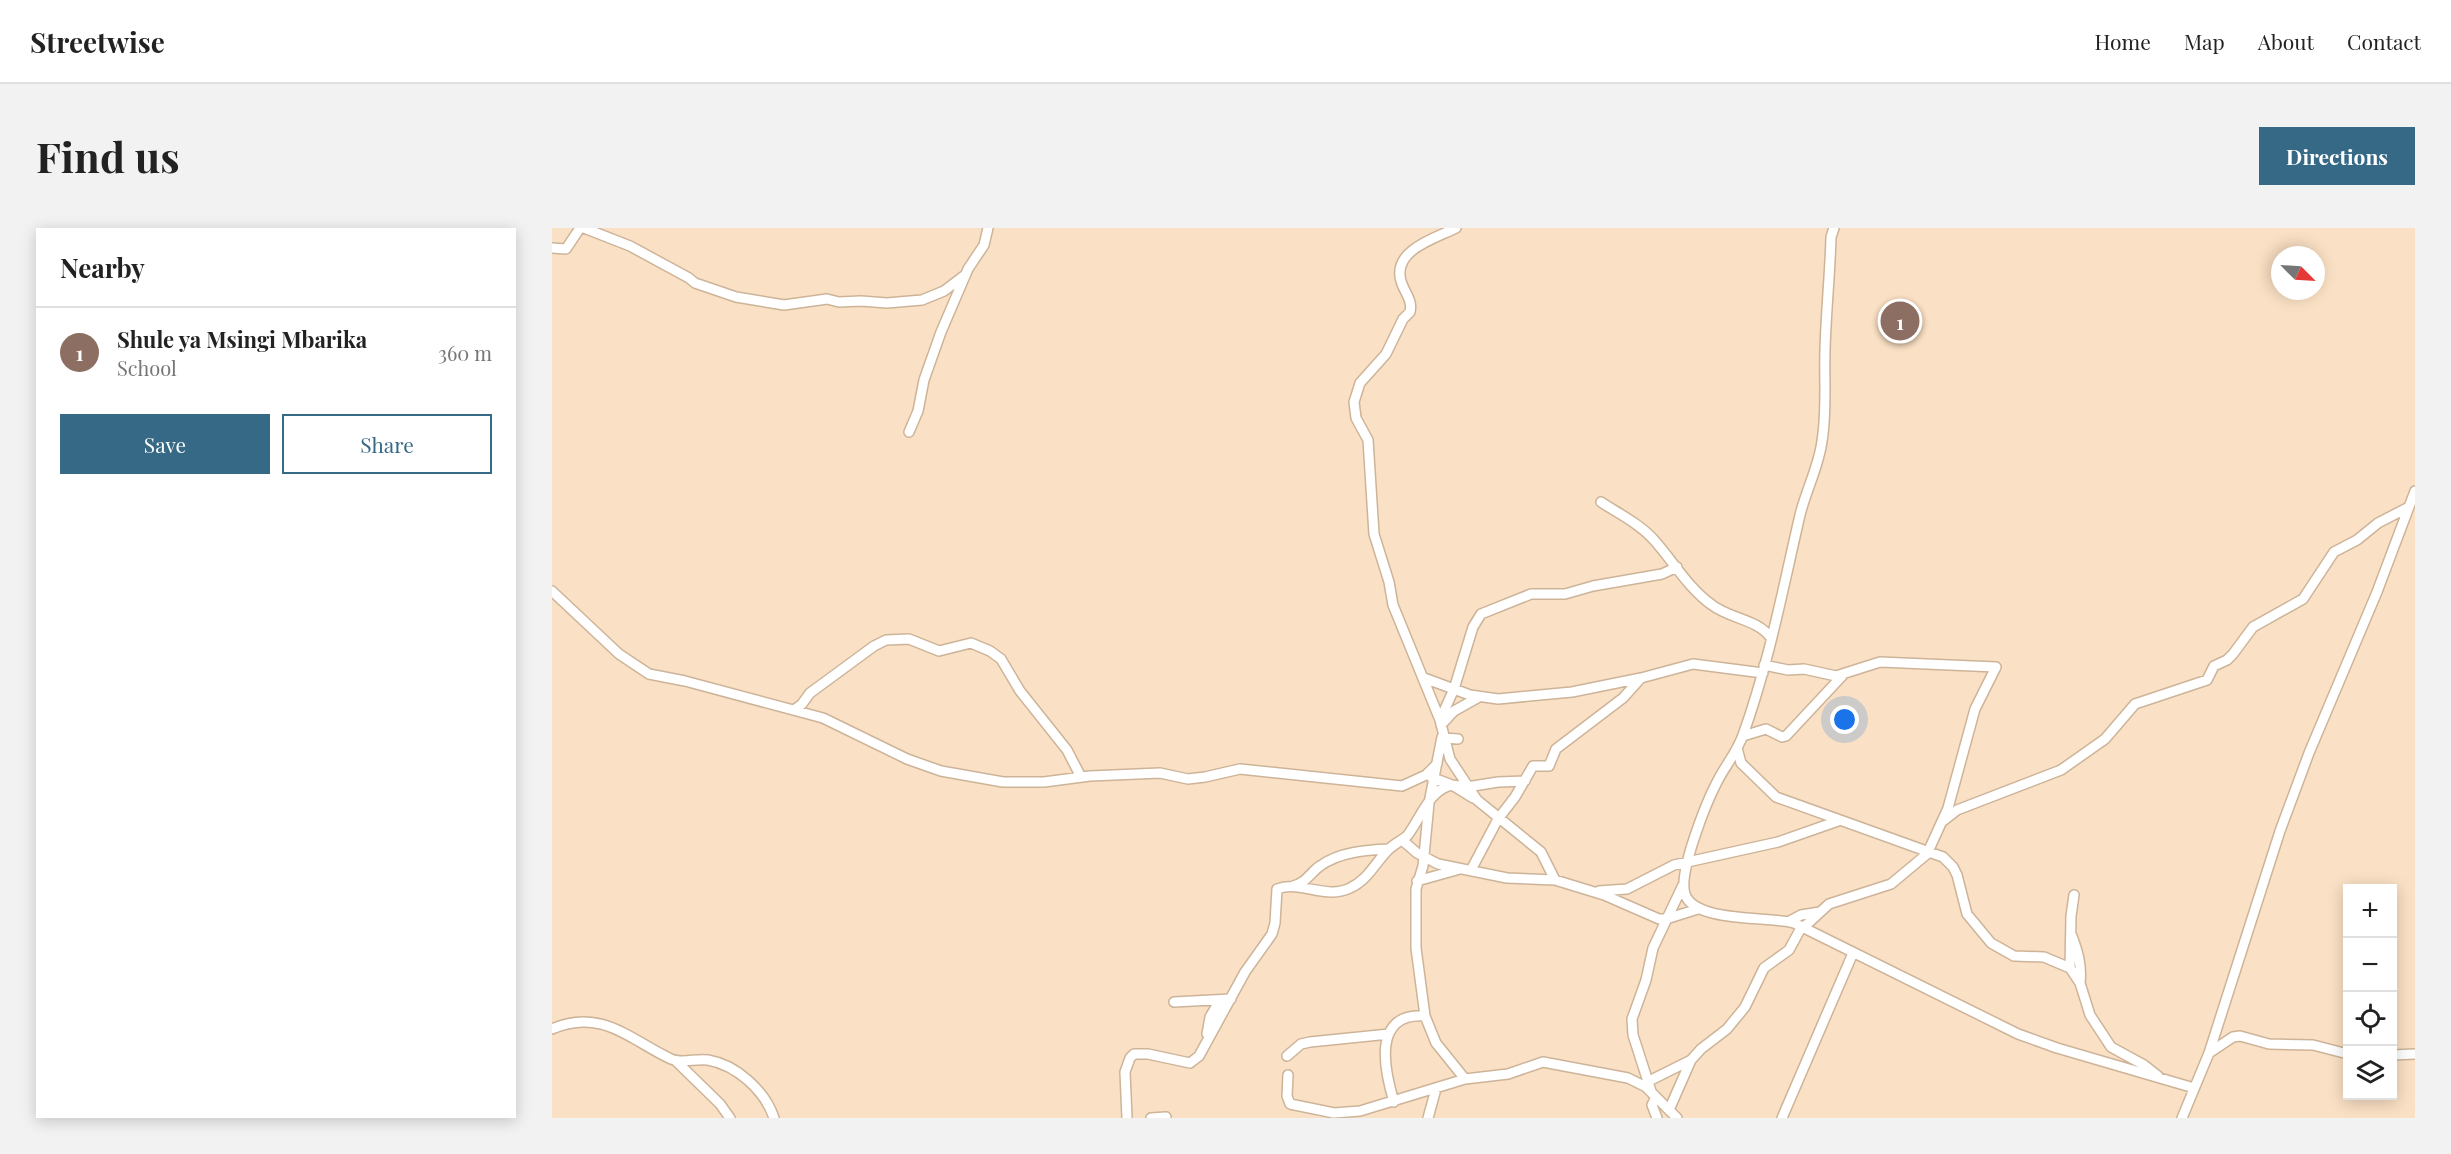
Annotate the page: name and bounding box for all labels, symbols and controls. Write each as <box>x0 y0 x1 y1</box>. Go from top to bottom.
text: Streetwise <box>30 23 165 60</box>
text: Home <box>2095 27 2151 55</box>
text: Map <box>2184 27 2225 55</box>
text: About <box>2258 27 2314 55</box>
text: Contact <box>2347 27 2421 55</box>
button: Directions <box>2259 127 2415 185</box>
text: Find us <box>36 128 180 184</box>
north arrow <box>2271 246 2325 300</box>
text: Nearby <box>60 250 145 285</box>
pin: 1 <box>1880 298 1920 344</box>
text: Shule ya Msingi Mbarika <box>117 324 367 354</box>
text: 1 <box>76 339 83 366</box>
text: 360 m <box>438 339 492 366</box>
text: School <box>117 354 177 381</box>
button: Save <box>60 414 270 474</box>
button: Share <box>282 414 492 474</box>
your location <box>1830 705 1859 734</box>
map controls <box>2343 884 2397 1100</box>
button: + <box>2343 884 2397 938</box>
button: − <box>2343 938 2397 992</box>
button: locate <box>2343 992 2397 1046</box>
button: layers <box>2343 1046 2397 1100</box>

